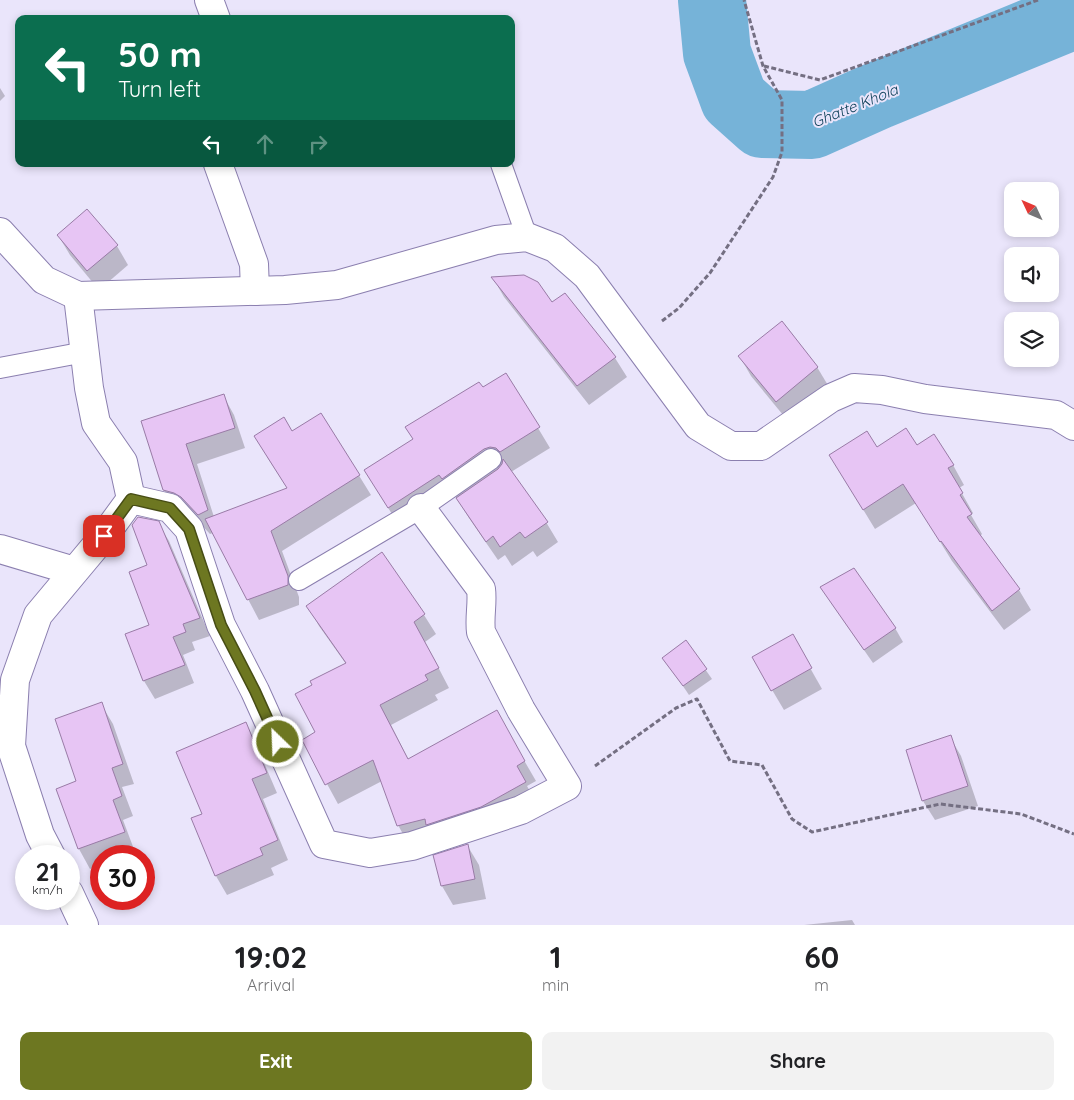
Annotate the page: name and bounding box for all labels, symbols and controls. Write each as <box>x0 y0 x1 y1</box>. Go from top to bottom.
text: 50 m <box>118 32 202 76</box>
icon: left <box>35 35 100 100</box>
text: Turn left <box>118 75 201 103</box>
water label: Ghatte Khola <box>809 79 901 131</box>
icon: left <box>198 130 226 158</box>
icon: ahead <box>251 130 279 158</box>
icon: right <box>304 130 332 158</box>
north arrow <box>1004 182 1059 238</box>
map controls <box>1004 182 1059 367</box>
button: sound <box>1004 247 1059 302</box>
button: layers <box>1004 312 1059 367</box>
pin <box>83 515 125 557</box>
icon: arrive <box>90 522 118 550</box>
position arrow <box>251 715 303 767</box>
speed limit sign: 30 <box>90 845 155 910</box>
text: 21 <box>36 856 59 887</box>
text: km/h <box>32 882 63 897</box>
text: 19:02 <box>235 938 307 976</box>
text: 1 <box>550 938 562 976</box>
text: 60 <box>804 938 839 976</box>
text: Arrival <box>247 975 295 995</box>
text: min <box>542 975 569 995</box>
text: m <box>814 975 829 995</box>
button: Exit <box>20 1032 532 1090</box>
button: Share <box>542 1032 1054 1090</box>

